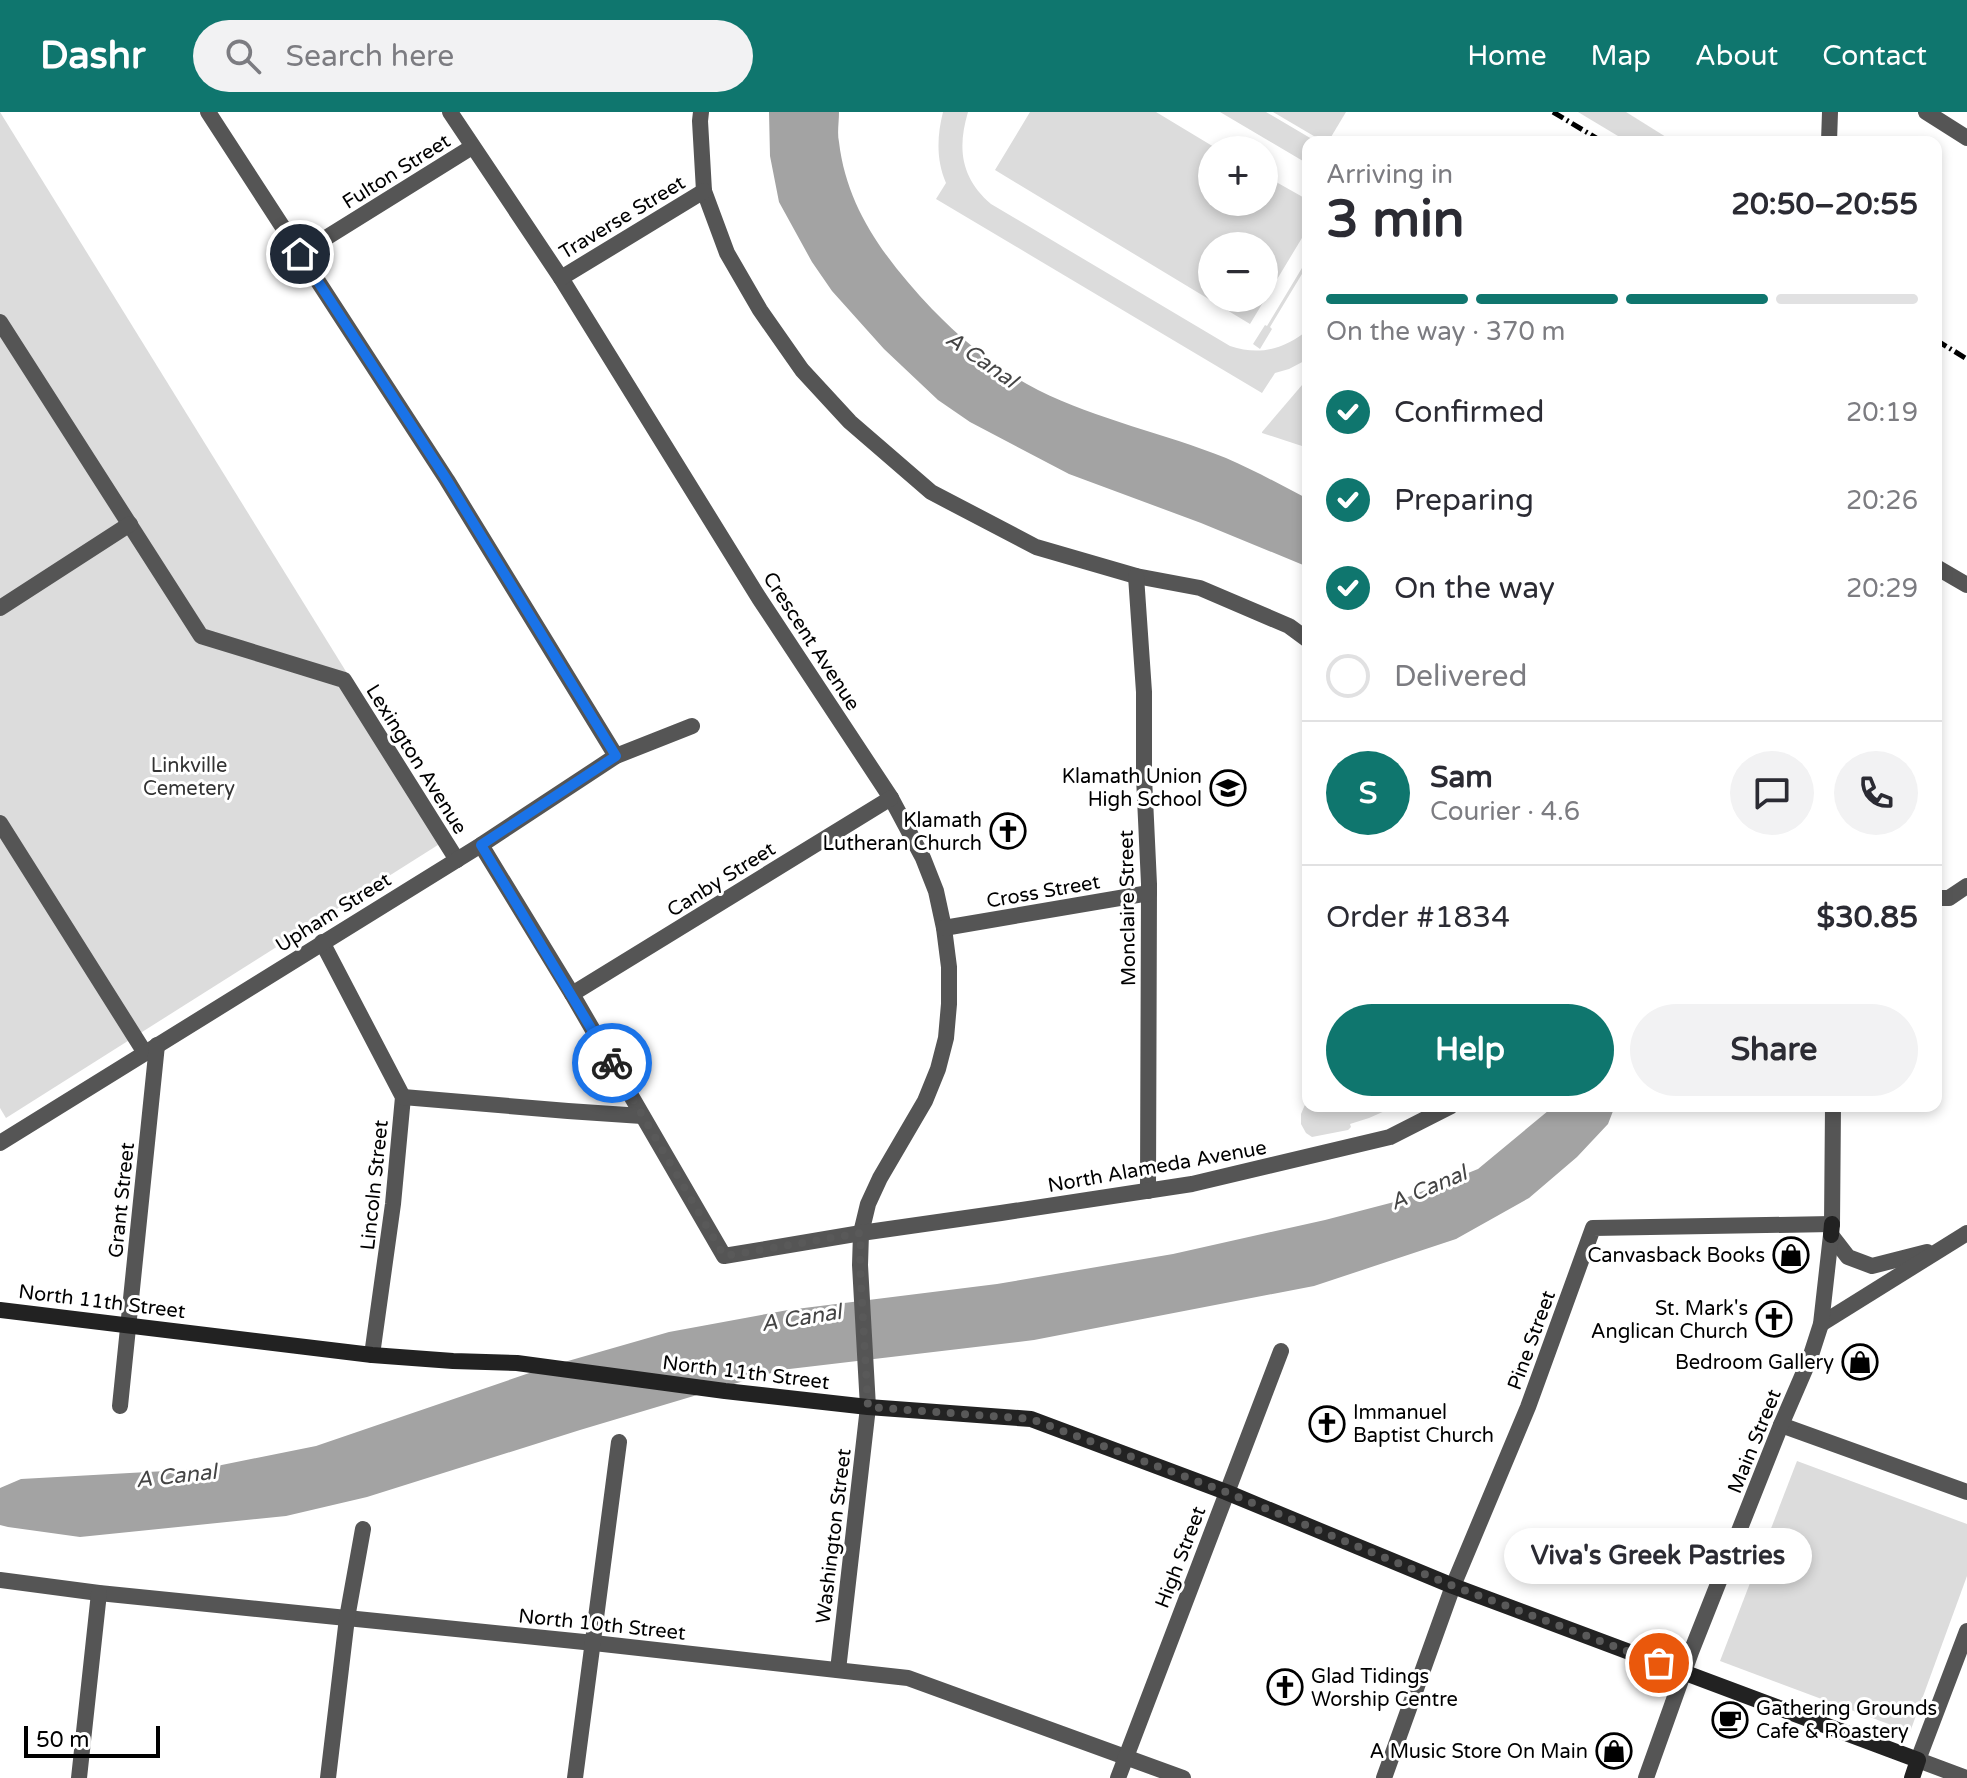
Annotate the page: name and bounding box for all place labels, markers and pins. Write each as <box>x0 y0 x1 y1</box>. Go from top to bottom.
pin <box>266 220 334 288</box>
place label: Klamath Union High School <box>1062 765 1202 812</box>
school or university icon: Klamath Union High School <box>1209 769 1247 807</box>
place label: Klamath Lutheran Church <box>823 809 982 856</box>
church icon: Klamath Lutheran Church <box>989 812 1027 850</box>
shop icon: Canvasback Books <box>1772 1236 1810 1274</box>
place label: Canvasback Books <box>1587 1244 1765 1268</box>
place label: St. Mark's Anglican Church <box>1591 1297 1748 1344</box>
church icon: St. Mark's Anglican Church <box>1755 1300 1793 1338</box>
shop icon: Bedroom Gallery <box>1841 1343 1879 1381</box>
place label: Bedroom Gallery <box>1675 1351 1834 1375</box>
place label: Immanuel Baptist Church <box>1353 1401 1494 1448</box>
church icon: Immanuel Baptist Church <box>1308 1405 1346 1443</box>
callout: Viva's Greek Pastries <box>1505 1527 1813 1583</box>
pin <box>1625 1629 1693 1697</box>
place label: Glad Tidings Worship Centre <box>1311 1665 1458 1712</box>
church icon: Glad Tidings Worship Centre <box>1266 1668 1304 1706</box>
place label: Gathering Grounds Cafe & Roastery <box>1756 1697 1937 1744</box>
cafe icon: Gathering Grounds Cafe & Roastery <box>1711 1701 1749 1739</box>
shop icon: A Music Store On Main <box>1595 1732 1633 1770</box>
place label: A Music Store On Main <box>1370 1740 1588 1764</box>

